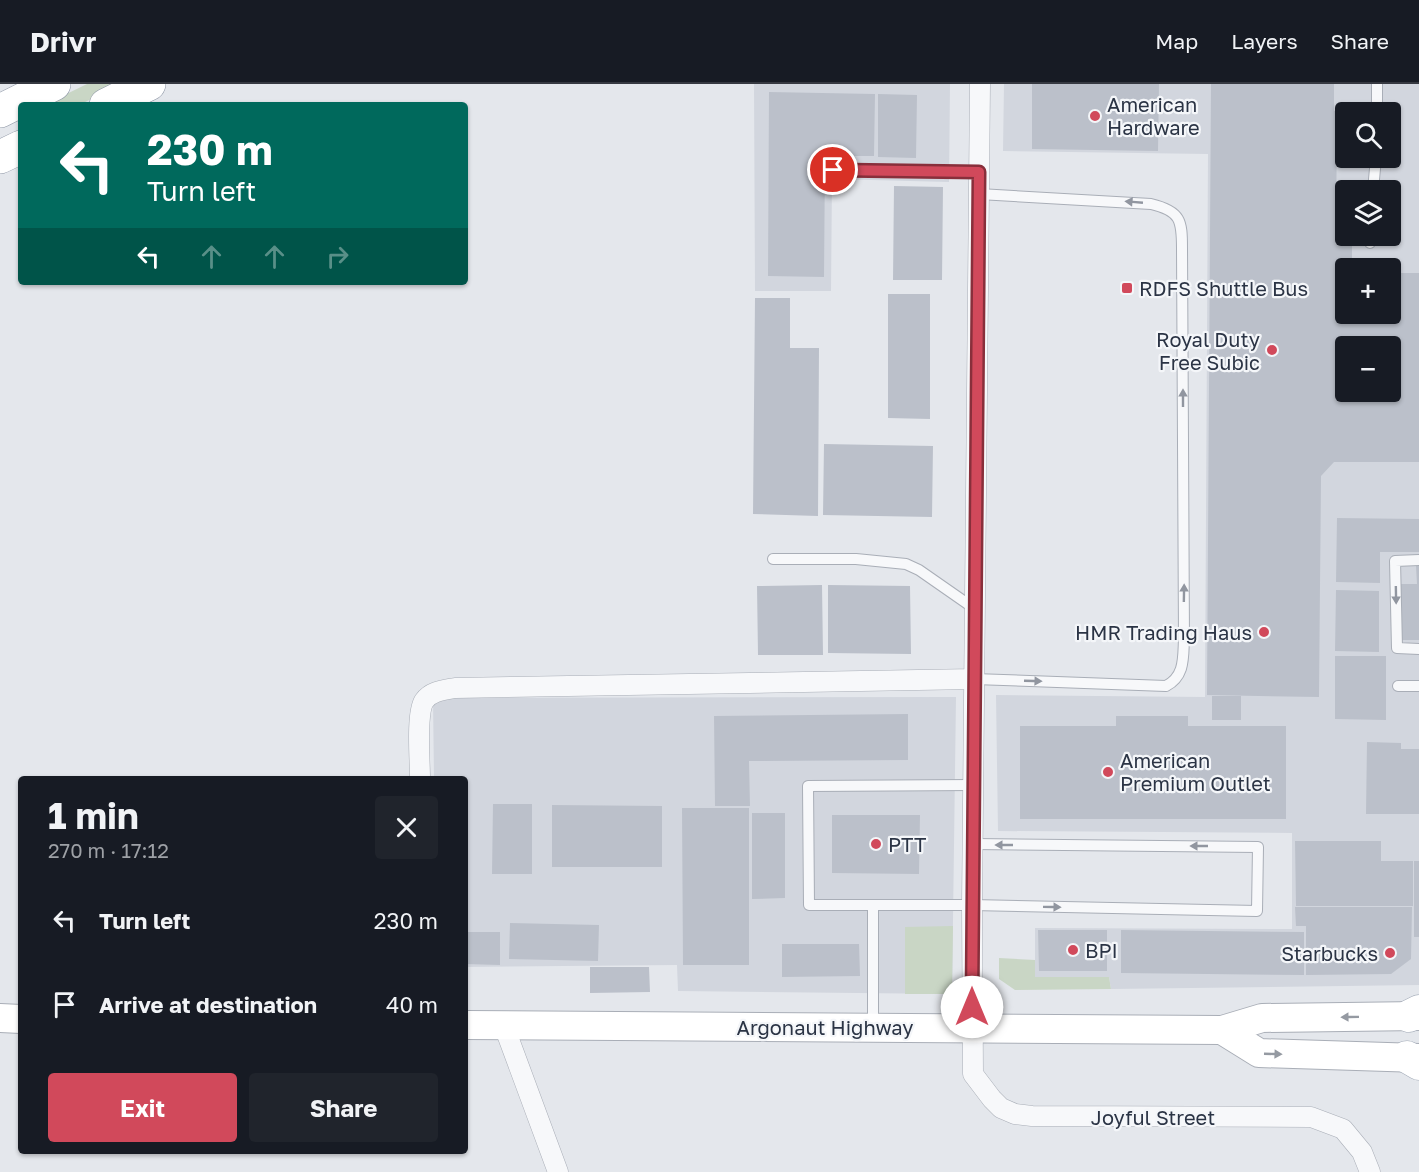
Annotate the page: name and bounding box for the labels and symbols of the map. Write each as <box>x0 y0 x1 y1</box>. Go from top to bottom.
place label: American Hardware <box>1107 92 1200 139</box>
marker: American Hardware <box>1088 109 1102 123</box>
pin <box>807 144 858 195</box>
one-way arrow <box>1124 197 1143 207</box>
place label: RDFS Shuttle Bus <box>1139 276 1308 300</box>
marker: RDFS Shuttle Bus <box>1120 281 1134 295</box>
place label: Royal Duty Free Subic <box>1156 327 1260 374</box>
marker: Royal Duty Free Subic <box>1265 343 1279 357</box>
one-way arrow <box>1179 388 1188 407</box>
one-way arrow <box>1179 583 1189 602</box>
one-way arrow <box>1391 586 1401 605</box>
place label: HMR Trading Haus <box>1075 620 1252 644</box>
marker: HMR Trading Haus <box>1257 625 1271 639</box>
one-way arrow <box>1023 677 1042 686</box>
place label: American Premium Outlet <box>1120 748 1271 795</box>
marker: American Premium Outlet <box>1101 765 1115 779</box>
place label: PTT <box>888 832 927 856</box>
marker: PTT <box>869 837 883 851</box>
one-way arrow <box>995 840 1014 850</box>
one-way arrow <box>1190 841 1209 851</box>
one-way arrow <box>1042 902 1061 911</box>
place label: BPI <box>1085 938 1118 962</box>
place label: Starbucks <box>1281 941 1378 965</box>
marker: BPI <box>1066 943 1080 957</box>
marker: Starbucks <box>1383 946 1397 960</box>
position arrow <box>940 975 1004 1039</box>
one-way arrow <box>1341 1012 1360 1021</box>
street label: Argonaut Highway <box>737 1015 913 1039</box>
one-way arrow <box>1264 1049 1283 1058</box>
street label: Joyful Street <box>1091 1105 1215 1129</box>

